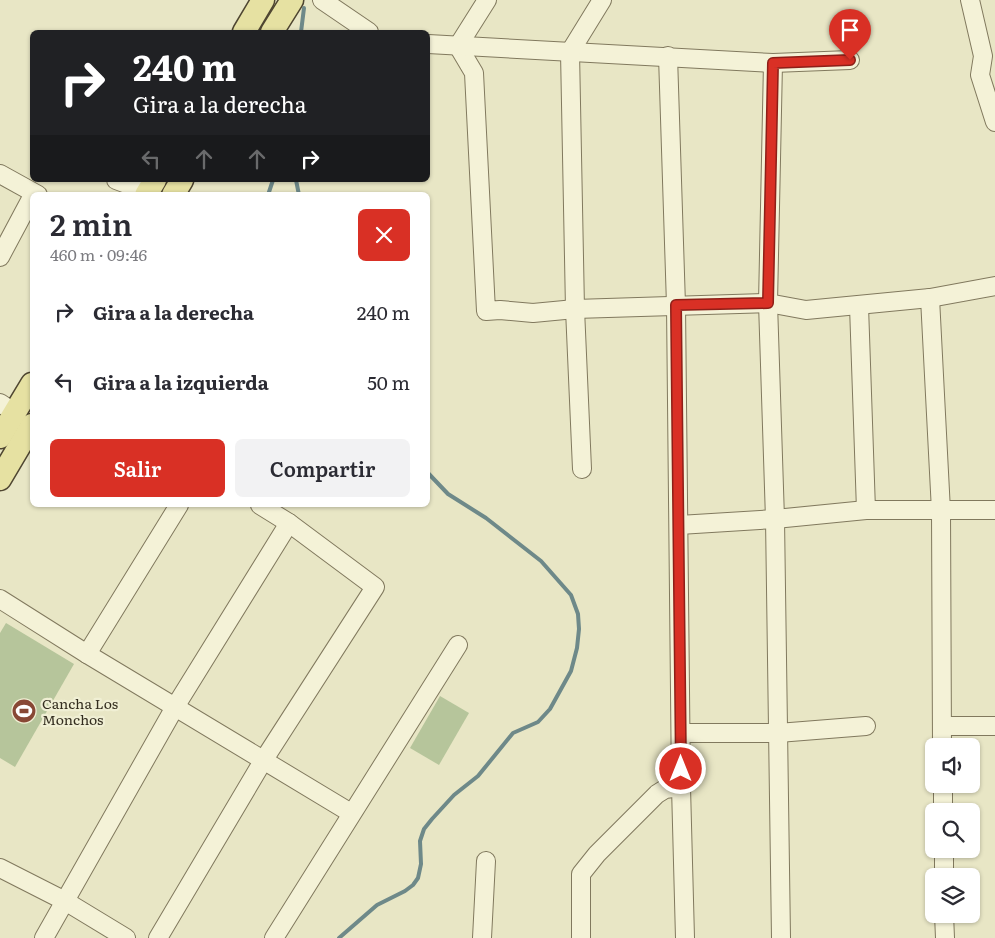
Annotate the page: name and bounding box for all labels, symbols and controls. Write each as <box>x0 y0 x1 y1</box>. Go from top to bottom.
pin <box>829 9 871 60</box>
icon: arrive <box>836 16 864 44</box>
text: 240 m <box>133 40 236 92</box>
icon: right <box>50 50 115 115</box>
text: Gira a la derecha <box>133 87 307 120</box>
icon: left <box>137 145 165 173</box>
icon: ahead <box>190 145 218 173</box>
icon: ahead <box>243 145 271 173</box>
icon: right <box>296 145 324 173</box>
text: 2 min <box>50 201 132 245</box>
button: close <box>358 209 410 261</box>
text: 460 m · 09:46 <box>50 242 147 266</box>
icon: right <box>50 298 78 326</box>
text: Gira a la derecha <box>93 298 254 326</box>
text: 240 m <box>357 298 410 326</box>
icon: left <box>50 368 78 396</box>
text: Gira a la izquierda <box>93 368 269 396</box>
text: 50 m <box>367 368 410 396</box>
button: Salir <box>50 439 225 497</box>
button: Compartir <box>235 439 410 497</box>
place label: Cancha Los Monchos <box>42 693 118 729</box>
sports icon: Cancha Los Monchos <box>11 698 37 724</box>
map controls <box>925 738 980 923</box>
button: sound <box>925 738 980 793</box>
position arrow <box>654 742 706 794</box>
button: search <box>925 803 980 858</box>
button: layers <box>925 868 980 923</box>

